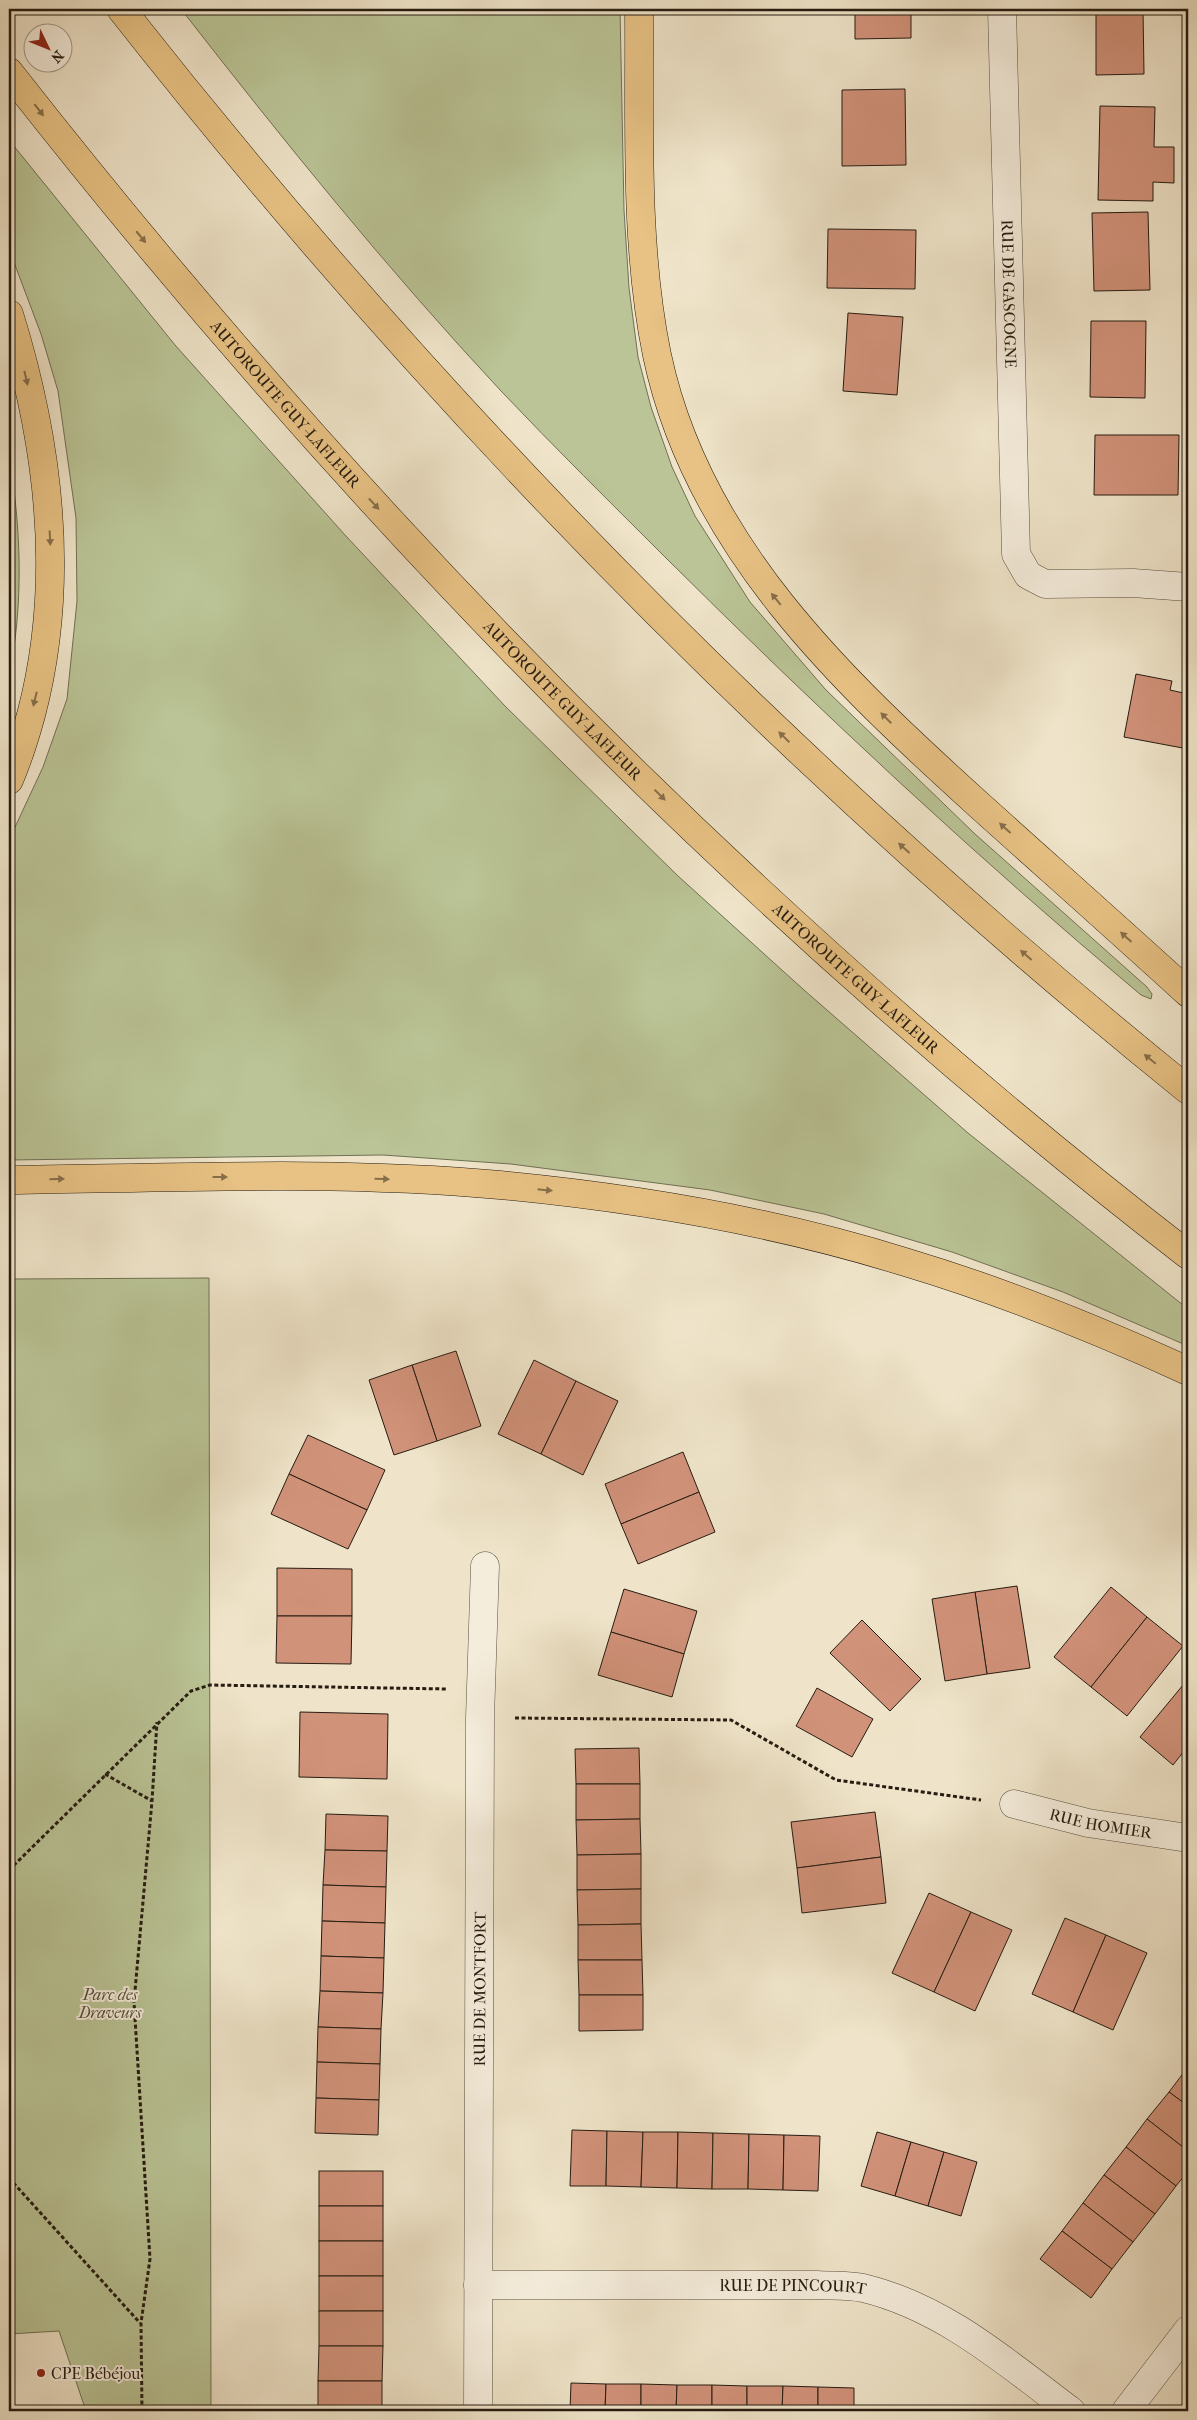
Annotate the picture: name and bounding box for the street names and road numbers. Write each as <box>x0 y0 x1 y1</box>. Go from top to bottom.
street label: RUE DE GASCOGNE <box>998 219 1021 369</box>
street label: AUTOROUTE GUY-LAFLEUR <box>206 316 365 492</box>
street label: AUTOROUTE GUY-LAFLEUR <box>479 616 647 785</box>
street label: AUTOROUTE GUY-LAFLEUR <box>768 898 944 1058</box>
street label: RUE HOMIER <box>1048 1804 1155 1842</box>
street label: RUE DE MONTFORT <box>469 1911 489 2066</box>
street label: RUE DE PINCOURT <box>719 2276 868 2298</box>

